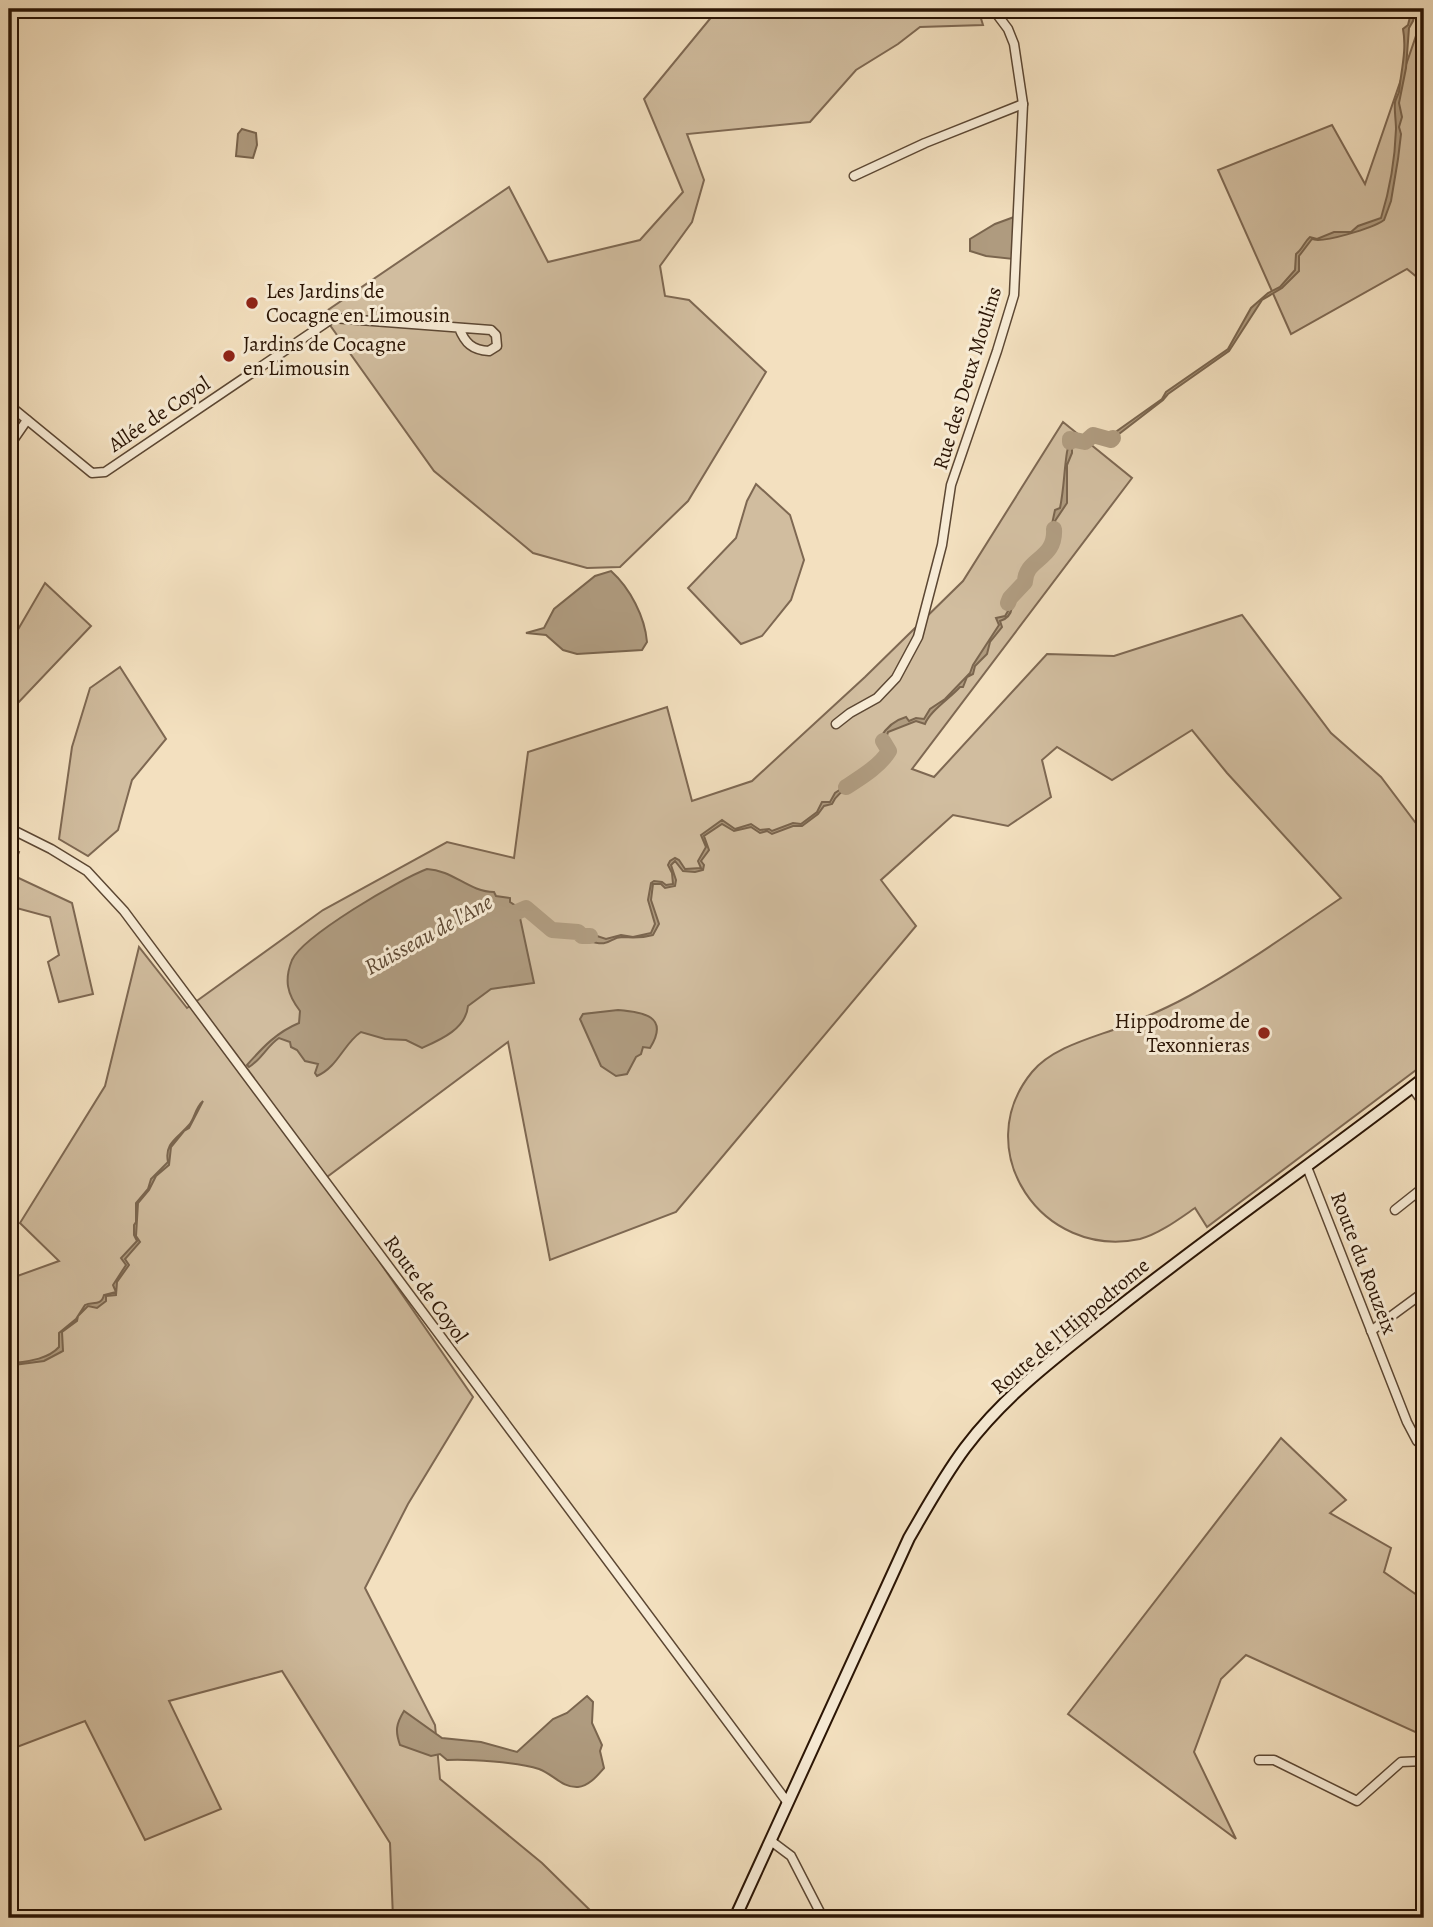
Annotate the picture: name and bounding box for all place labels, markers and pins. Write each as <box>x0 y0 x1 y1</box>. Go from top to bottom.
place label: Les Jardins de Cocagne en Limousin <box>266 277 450 329</box>
marker: Les Jardins de Cocagne en Limousin <box>244 295 260 311</box>
place label: Jardins de Cocagne en Limousin <box>243 330 406 382</box>
marker: Jardins de Cocagne en Limousin <box>221 348 237 364</box>
place label: Hippodrome de Texonnieras <box>1115 1007 1250 1059</box>
marker: Hippodrome de Texonnieras <box>1256 1025 1272 1041</box>

